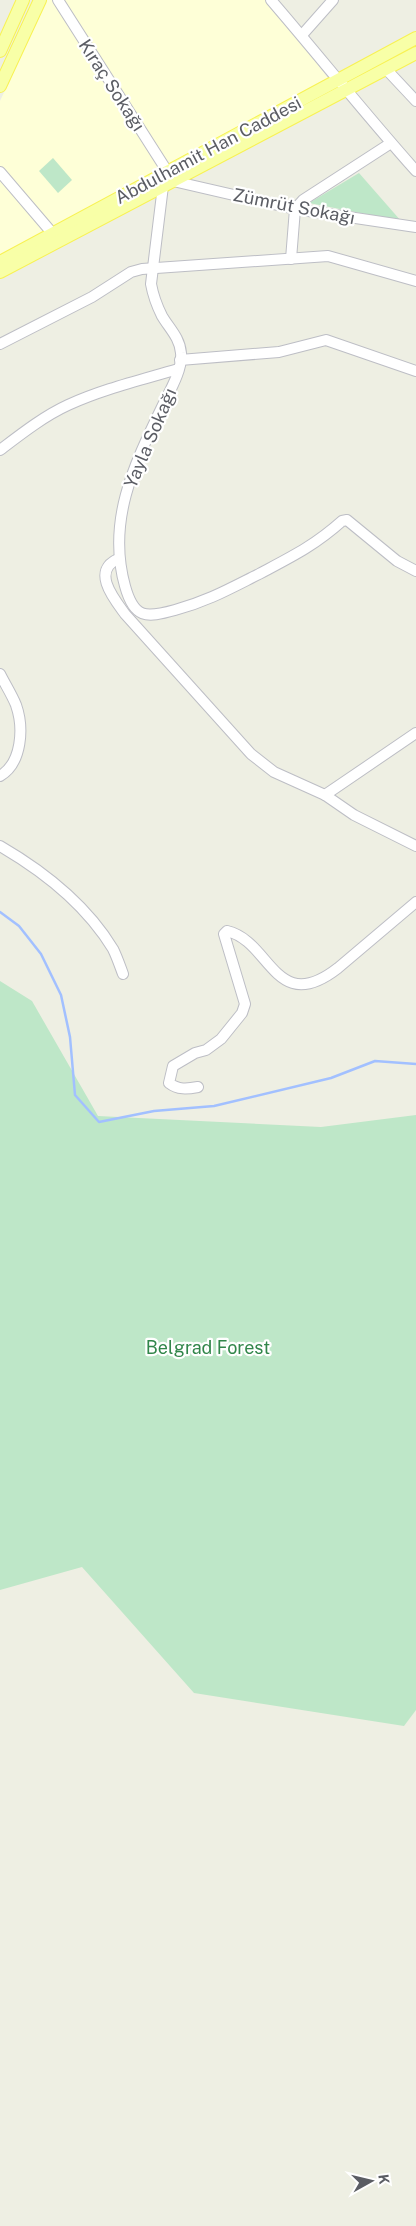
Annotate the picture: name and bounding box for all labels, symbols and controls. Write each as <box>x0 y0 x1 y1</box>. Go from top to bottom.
street label: Kıraç Sokağı <box>75 35 149 135</box>
street label: Abdulhamit Han Caddesi <box>111 92 305 208</box>
street label: Zümrüt Sokağı <box>231 184 357 228</box>
street label: Yayla Sokağı <box>120 385 180 491</box>
park label: Belgrad Forest <box>146 1337 270 1358</box>
north arrow <box>346 2156 396 2206</box>
text: K <box>375 2173 392 2185</box>

